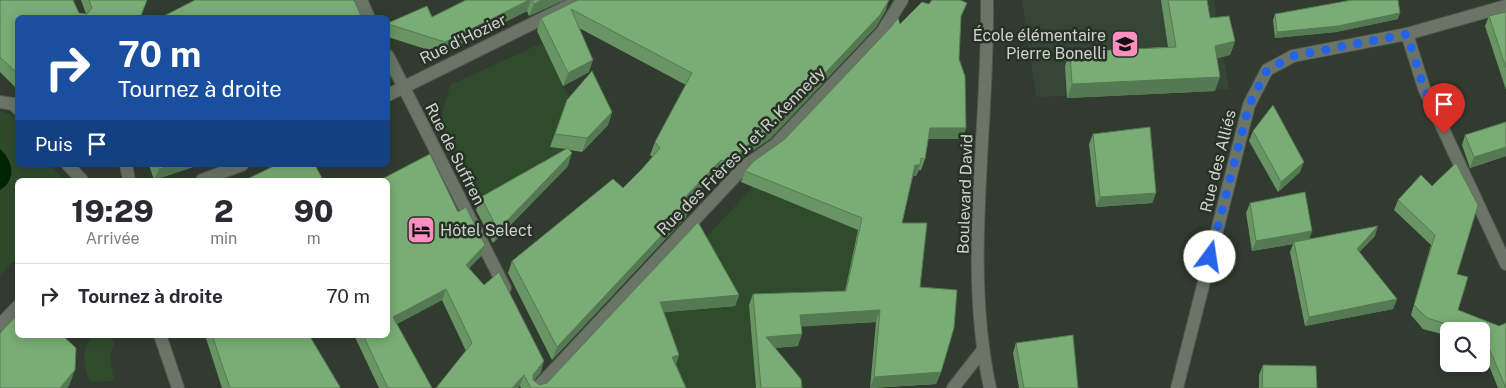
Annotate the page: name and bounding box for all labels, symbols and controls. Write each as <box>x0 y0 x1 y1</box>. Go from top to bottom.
street label: Rue d'Hozier <box>417 10 509 68</box>
place label: École élémentaire Pierre Bonelli <box>973 25 1106 63</box>
school or university icon: École élémentaire Pierre Bonelli <box>1110 29 1140 59</box>
text: 70 m <box>118 34 201 75</box>
icon: right <box>35 35 100 100</box>
street label: Rue des Frères J. et R. Kennedy <box>653 63 829 239</box>
text: Tournez à droite <box>118 76 282 102</box>
pin <box>1423 83 1465 134</box>
icon: arrive <box>1430 90 1458 118</box>
street label: Rue de Suffren <box>421 100 489 208</box>
street label: Rue des Alliés <box>1196 108 1240 214</box>
icon: arrive <box>83 130 111 158</box>
text: Puis <box>35 133 73 155</box>
street label: Boulevard David <box>953 134 977 254</box>
text: 19:29 <box>71 193 154 229</box>
text: 2 <box>214 193 234 229</box>
text: 90 <box>294 193 334 229</box>
hotel icon: Hôtel Select <box>406 215 436 245</box>
place label: Hôtel Select <box>440 221 532 240</box>
text: Arrivée <box>86 229 140 248</box>
text: min <box>210 229 237 248</box>
text: m <box>307 229 321 248</box>
position arrow <box>1183 230 1235 282</box>
icon: right <box>35 282 63 310</box>
text: Tournez à droite <box>78 285 223 307</box>
text: 70 m <box>326 285 370 307</box>
map controls <box>1440 322 1490 372</box>
button: search <box>1440 322 1490 372</box>

